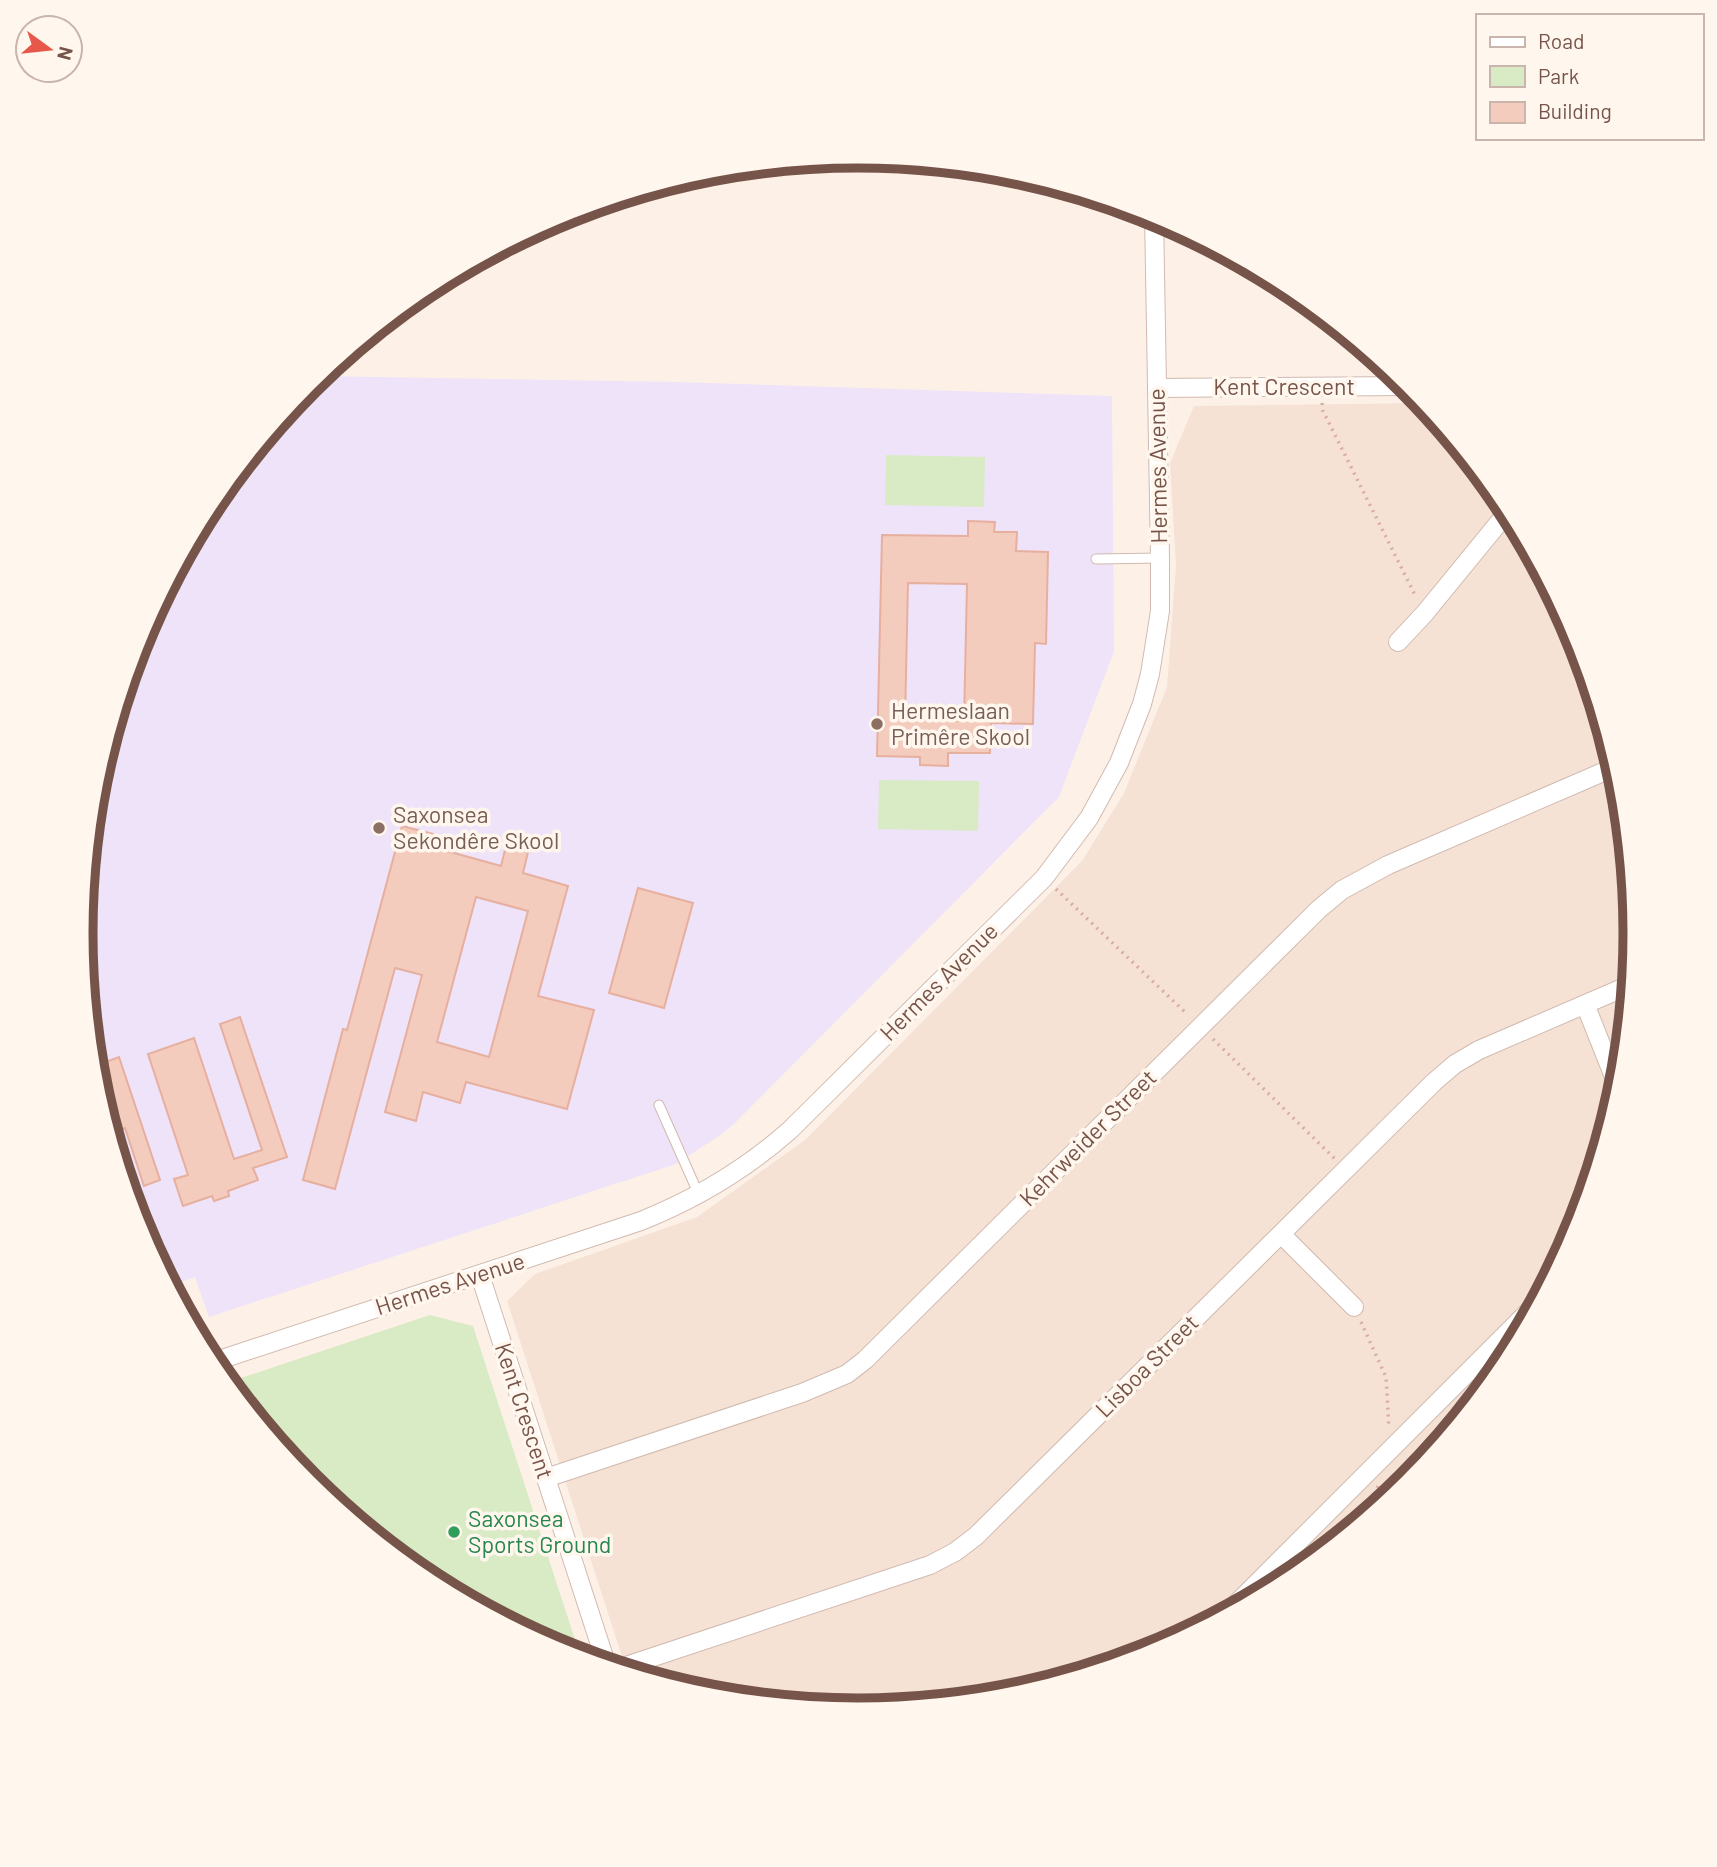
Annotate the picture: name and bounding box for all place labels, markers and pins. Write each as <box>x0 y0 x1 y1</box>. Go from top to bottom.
place label: Hermeslaan Primêre Skool <box>891 696 1030 750</box>
marker: Hermeslaan Primêre Skool <box>869 716 885 732</box>
place label: Saxonsea Sekondêre Skool <box>393 800 559 854</box>
marker: Saxonsea Sekondêre Skool <box>371 820 387 836</box>
place label: Saxonsea Sports Ground <box>468 1504 611 1558</box>
marker: Saxonsea Sports Ground <box>446 1524 462 1540</box>

